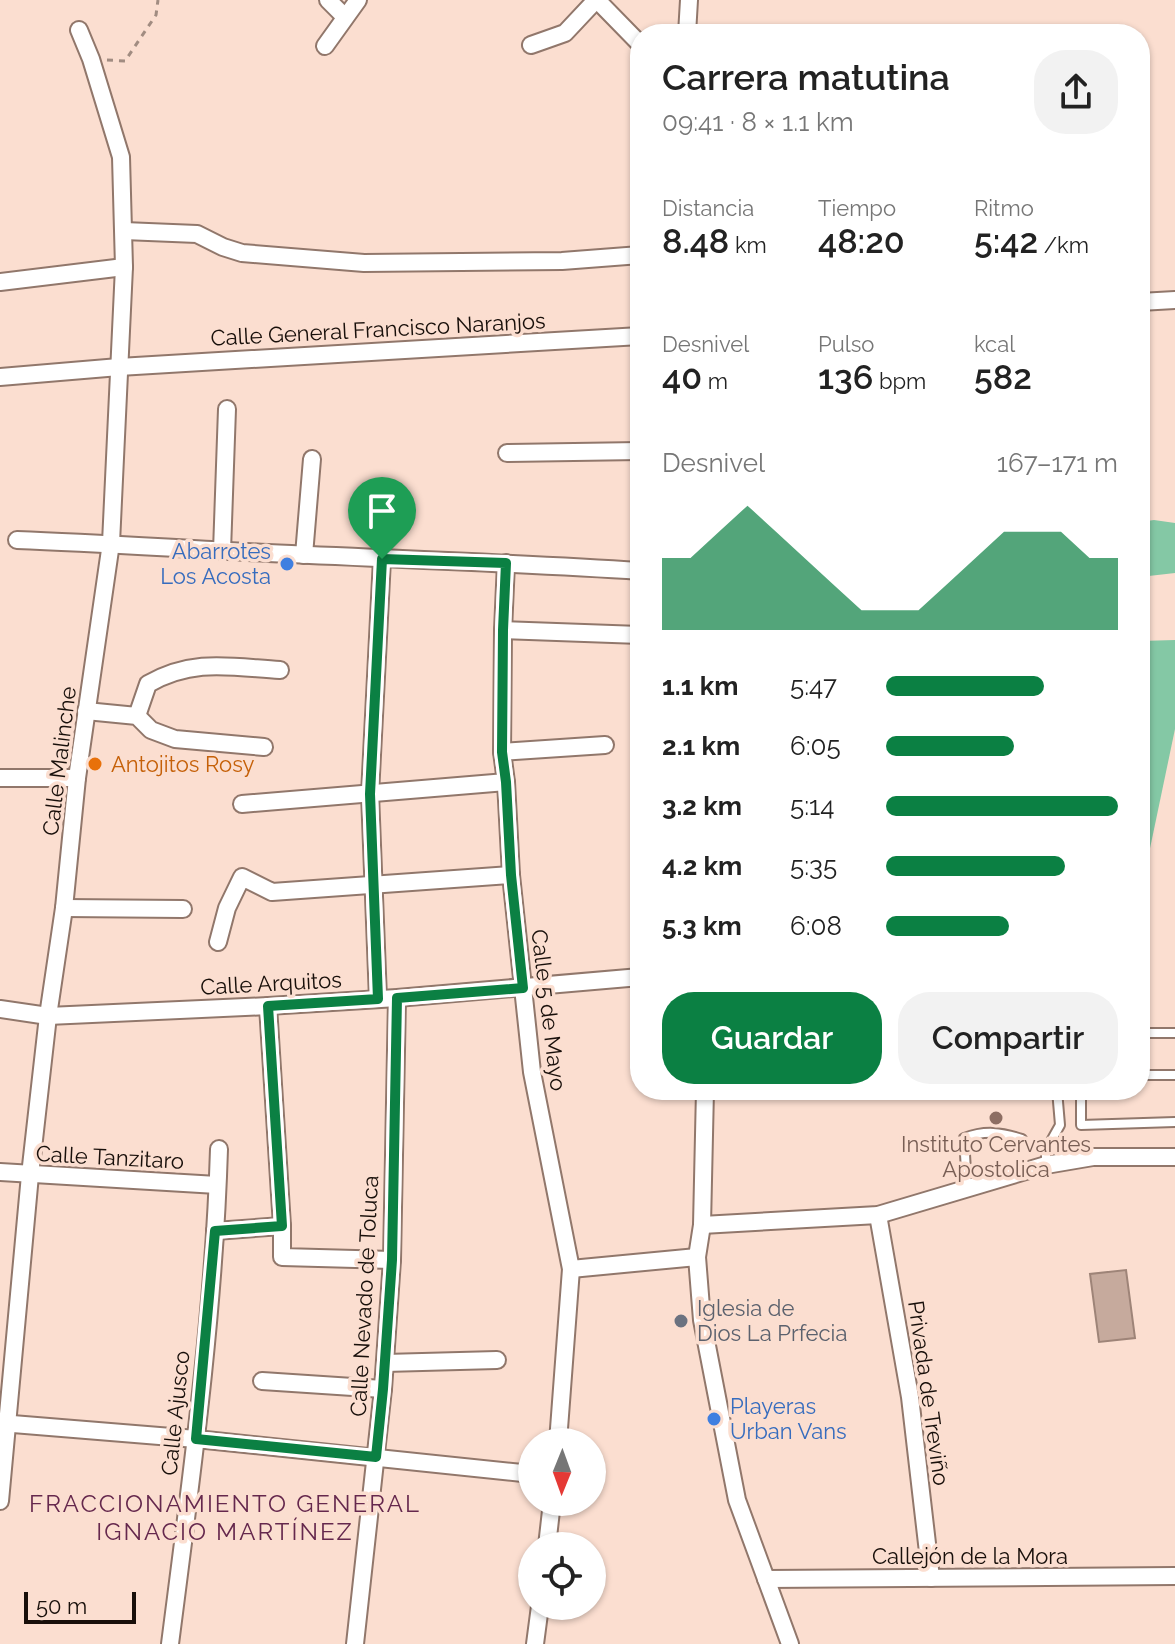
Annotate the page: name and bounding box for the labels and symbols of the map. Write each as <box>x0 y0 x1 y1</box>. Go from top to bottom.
street label: Calle General Francisco Naranjos <box>210 307 546 351</box>
pin <box>348 477 416 559</box>
place label: Abarrotes Los Acosta <box>160 538 271 589</box>
marker: Abarrotes Los Acosta <box>278 555 296 573</box>
street label: Calle Malinche <box>37 685 81 837</box>
place label: Antojitos Rosy <box>111 751 255 777</box>
marker: Antojitos Rosy <box>86 755 104 773</box>
street label: Calle 5 de Mayo <box>526 928 572 1092</box>
street label: Calle Arquitos <box>200 966 342 1000</box>
marker: Instituto Cervantes Apostolica <box>987 1109 1005 1127</box>
place label: Instituto Cervantes Apostolica <box>901 1131 1091 1182</box>
street label: Calle Tanzitaro <box>35 1140 185 1174</box>
street label: Calle Nevado de Toluca <box>345 1175 383 1417</box>
place label: Iglesia de Dios La Prfecia <box>697 1295 847 1346</box>
street label: Privada de Treviño <box>903 1299 955 1487</box>
marker: Iglesia de Dios La Prfecia <box>672 1312 690 1330</box>
street label: Calle Ajusco <box>156 1349 194 1477</box>
place label: Playeras Urban Vans <box>730 1393 847 1444</box>
marker: Playeras Urban Vans <box>705 1410 723 1428</box>
north arrow <box>518 1428 606 1516</box>
district label: FRACCIONAMIENTO GENERAL IGNACIO MARTÍNEZ <box>29 1489 421 1546</box>
street label: Callejón de la Mora <box>872 1543 1068 1569</box>
scale bar <box>24 1588 136 1624</box>

